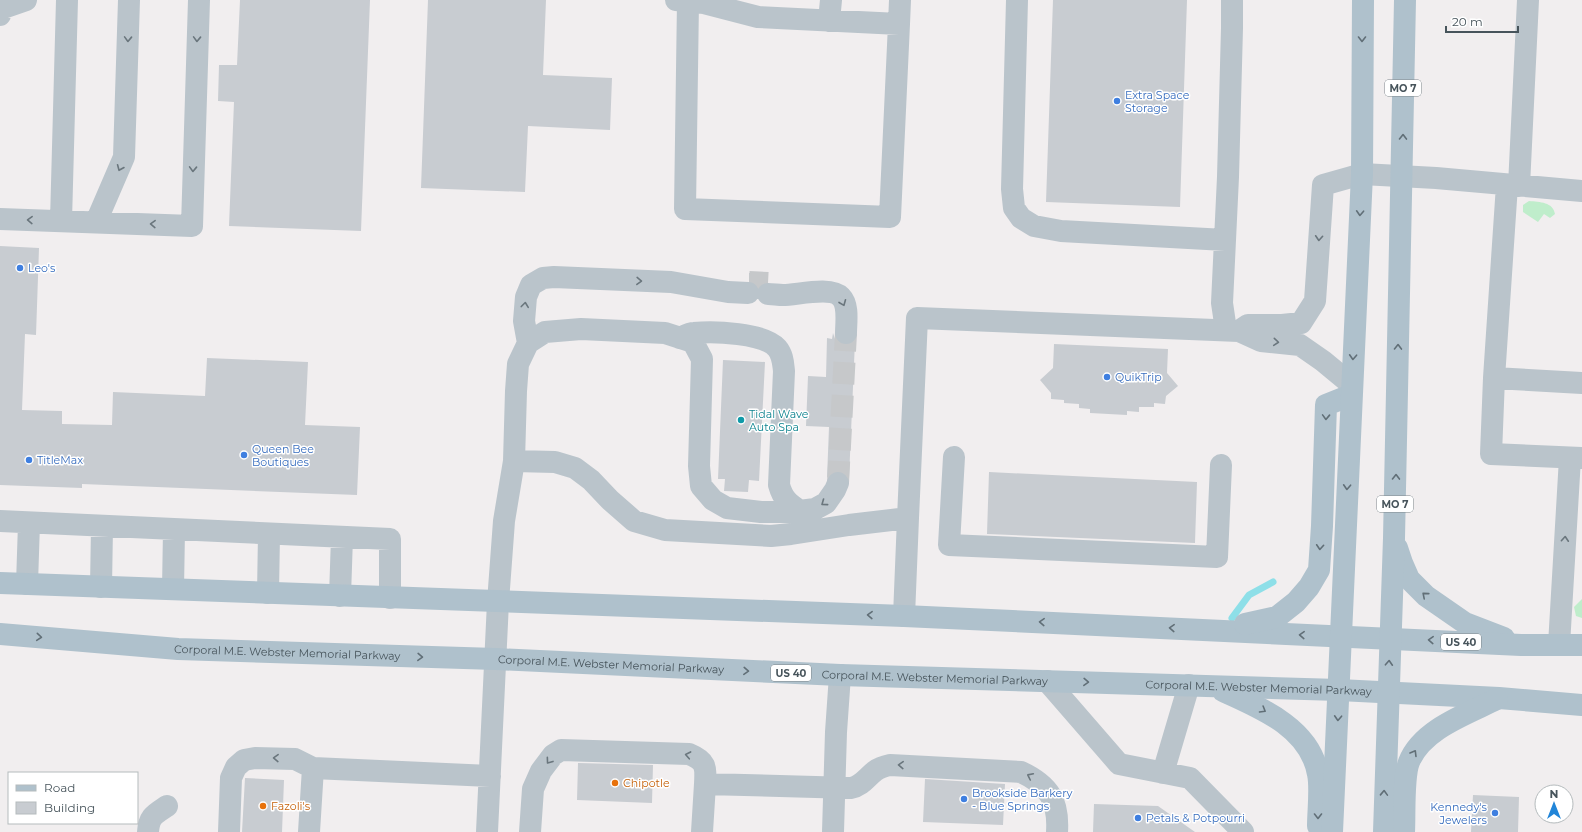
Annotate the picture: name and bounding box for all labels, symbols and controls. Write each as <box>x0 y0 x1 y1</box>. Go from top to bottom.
scale bar <box>1446 8 1518 34</box>
text: 20 m <box>1452 14 1483 29</box>
one-way arrow <box>124 36 132 42</box>
one-way arrow <box>193 36 202 42</box>
one-way arrow <box>1358 36 1366 42</box>
road number: MO 7 <box>1385 80 1421 96</box>
place label: Extra Space Storage <box>1125 88 1190 115</box>
marker: Extra Space Storage <box>1112 96 1122 106</box>
one-way arrow <box>1398 134 1407 140</box>
one-way arrow <box>116 164 124 171</box>
one-way arrow <box>189 166 198 172</box>
one-way arrow <box>1355 210 1364 216</box>
one-way arrow <box>27 216 33 224</box>
one-way arrow <box>150 220 156 228</box>
one-way arrow <box>1315 235 1324 241</box>
place label: Leo's <box>28 261 56 275</box>
marker: Leo's <box>15 263 25 273</box>
one-way arrow <box>636 276 642 285</box>
one-way arrow <box>838 298 846 306</box>
one-way arrow <box>521 302 530 308</box>
one-way arrow <box>1273 338 1279 347</box>
one-way arrow <box>1394 344 1402 350</box>
one-way arrow <box>1349 354 1357 360</box>
place label: QuikTrip <box>1115 370 1162 384</box>
marker: QuikTrip <box>1102 372 1112 382</box>
place label: Tidal Wave Auto Spa <box>749 407 809 434</box>
one-way arrow <box>1321 414 1330 420</box>
marker: Tidal Wave Auto Spa <box>736 415 746 425</box>
place label: Queen Bee Boutiques <box>252 442 314 469</box>
marker: Queen Bee Boutiques <box>239 450 249 460</box>
place label: TitleMax <box>37 453 83 467</box>
marker: TitleMax <box>24 455 34 465</box>
one-way arrow <box>1391 474 1400 480</box>
one-way arrow <box>1343 484 1352 490</box>
road number: MO 7 <box>1377 496 1413 512</box>
one-way arrow <box>821 499 828 506</box>
one-way arrow <box>1561 536 1570 542</box>
one-way arrow <box>1316 544 1325 550</box>
one-way arrow <box>1423 593 1430 600</box>
one-way arrow <box>867 611 873 619</box>
one-way arrow <box>1039 618 1045 627</box>
one-way arrow <box>1169 624 1175 633</box>
one-way arrow <box>1299 630 1305 639</box>
one-way arrow <box>36 633 42 642</box>
road number: US 40 <box>1441 634 1481 650</box>
one-way arrow <box>1428 636 1434 645</box>
street label: Corporal M.E. Webster Memorial Parkway <box>174 642 401 663</box>
street label: Corporal M.E. Webster Memorial Parkway <box>498 652 725 677</box>
one-way arrow <box>417 653 423 661</box>
one-way arrow <box>1385 660 1394 666</box>
road number: US 40 <box>771 665 811 681</box>
one-way arrow <box>743 667 749 675</box>
street label: Corporal M.E. Webster Memorial Parkway <box>821 667 1048 688</box>
street label: Corporal M.E. Webster Memorial Parkway <box>1145 677 1372 699</box>
one-way arrow <box>1083 678 1089 687</box>
one-way arrow <box>1259 705 1266 713</box>
one-way arrow <box>1333 715 1342 721</box>
one-way arrow <box>1410 750 1417 757</box>
one-way arrow <box>685 751 691 760</box>
one-way arrow <box>273 754 279 763</box>
one-way arrow <box>546 757 554 764</box>
one-way arrow <box>898 761 904 770</box>
legend <box>8 772 138 824</box>
one-way arrow <box>1027 773 1034 781</box>
place label: Chipotle <box>623 776 670 790</box>
marker: Chipotle <box>610 778 620 788</box>
text: Road <box>44 780 75 795</box>
north arrow <box>1534 784 1574 824</box>
place label: Brookside Barkery - Blue Springs <box>972 786 1073 813</box>
text: N <box>1550 787 1558 801</box>
one-way arrow <box>1380 790 1389 796</box>
marker: Brookside Barkery - Blue Springs <box>959 794 969 804</box>
place label: Fazoli's <box>271 799 311 813</box>
text: Building <box>44 800 95 815</box>
place label: Kennedy's Jewelers <box>1430 800 1488 827</box>
marker: Fazoli's <box>258 801 268 811</box>
marker: Kennedy's Jewelers <box>1490 808 1500 818</box>
place label: Petals & Potpourri <box>1146 811 1245 825</box>
marker: Petals & Potpourri <box>1133 813 1143 823</box>
one-way arrow <box>1314 813 1322 819</box>

